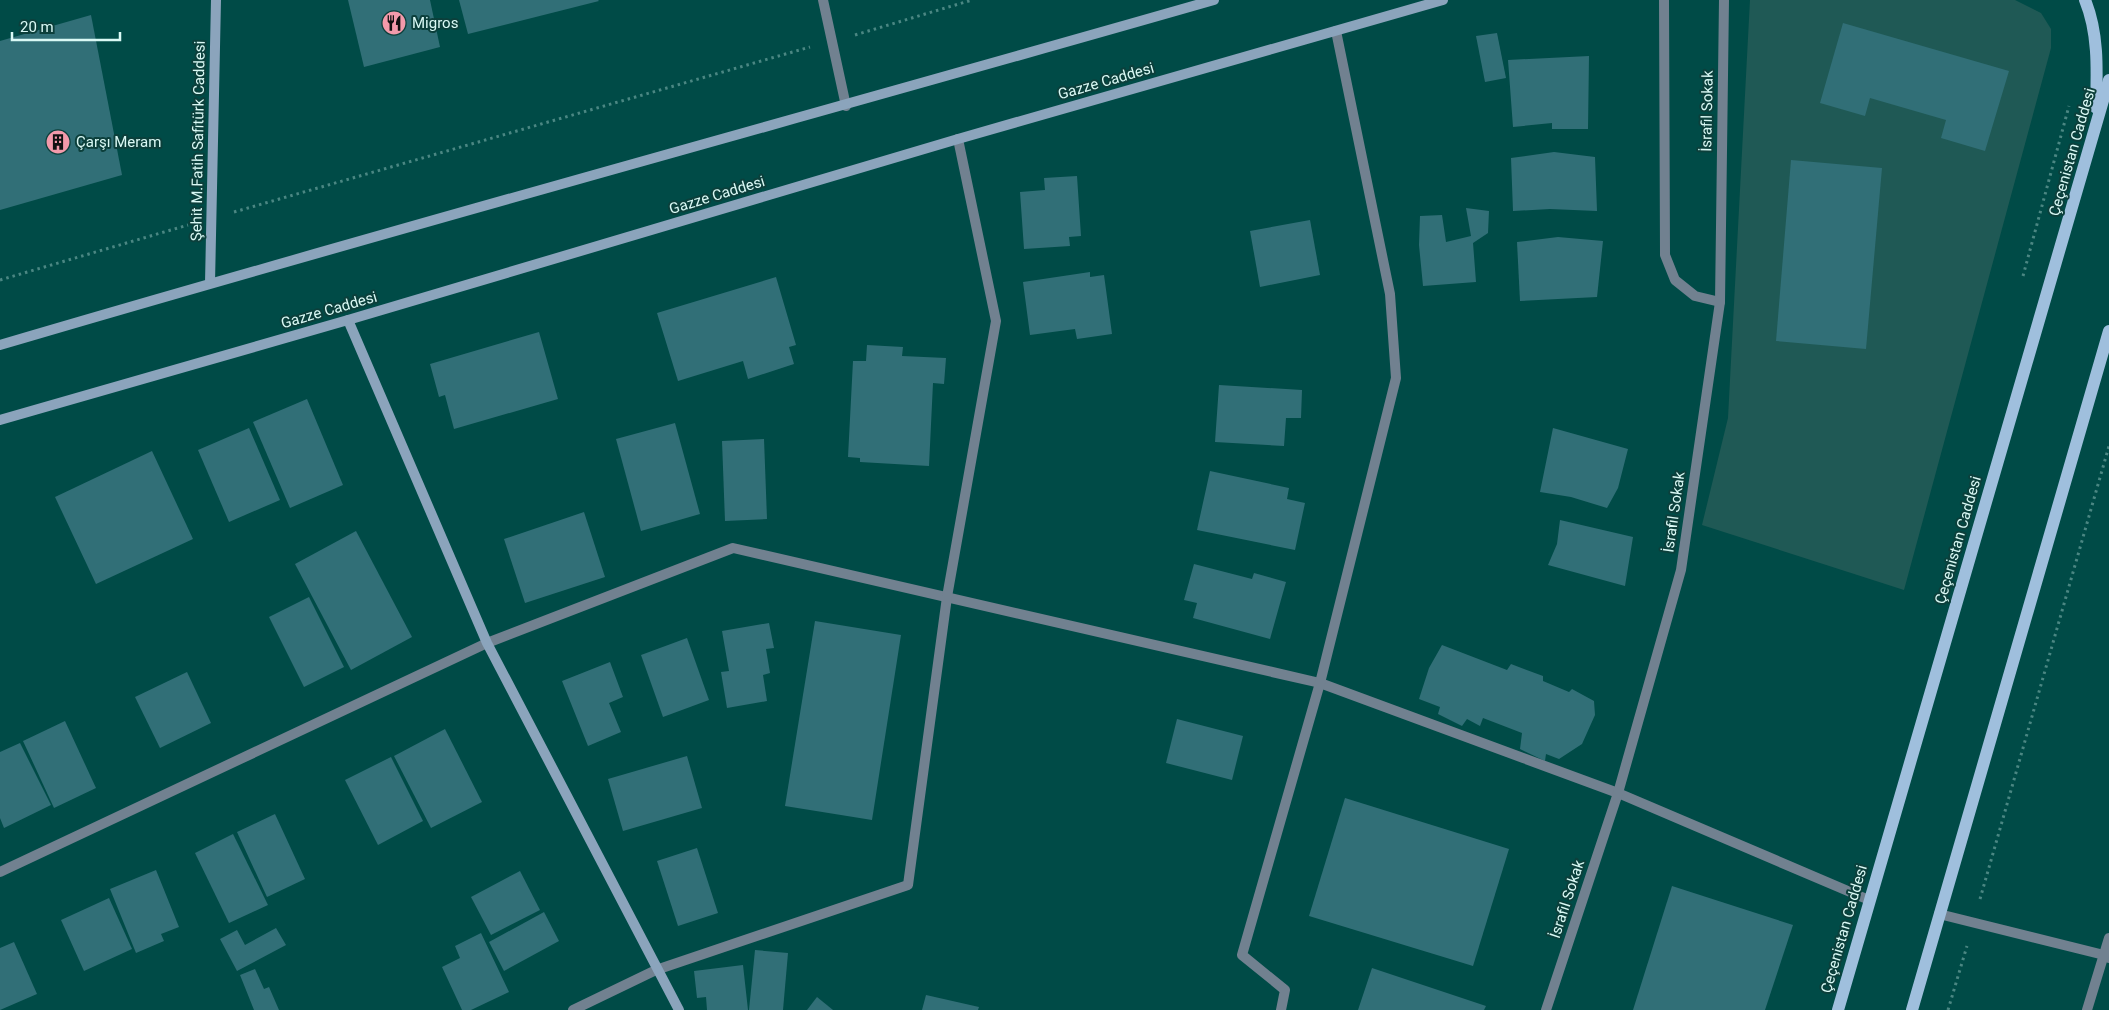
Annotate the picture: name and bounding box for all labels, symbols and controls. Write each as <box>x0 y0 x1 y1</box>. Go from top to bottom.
scale bar <box>12 10 120 42</box>
restaurant icon: Migros <box>381 10 407 36</box>
place label: Migros <box>412 14 458 32</box>
text: 20 m <box>20 18 54 36</box>
street label: Şehit M.Fatih Safitürk Caddesi <box>187 41 209 241</box>
street label: Gazze Caddesi <box>1056 59 1156 103</box>
street label: İsrafil Sokak <box>1697 70 1717 152</box>
street label: Çeçenistan Caddesi <box>2045 86 2099 218</box>
building icon: Çarşı Meram <box>45 129 71 155</box>
place label: Çarşı Meram <box>76 133 161 151</box>
street label: Gazze Caddesi <box>667 172 767 218</box>
street label: Gazze Caddesi <box>279 288 379 332</box>
street label: İsrafil Sokak <box>1659 470 1689 553</box>
street label: Çeçenistan Caddesi <box>1931 474 1985 606</box>
street label: İsrafil Sokak <box>1546 857 1588 940</box>
street label: Çeçenistan Caddesi <box>1817 863 1871 995</box>

